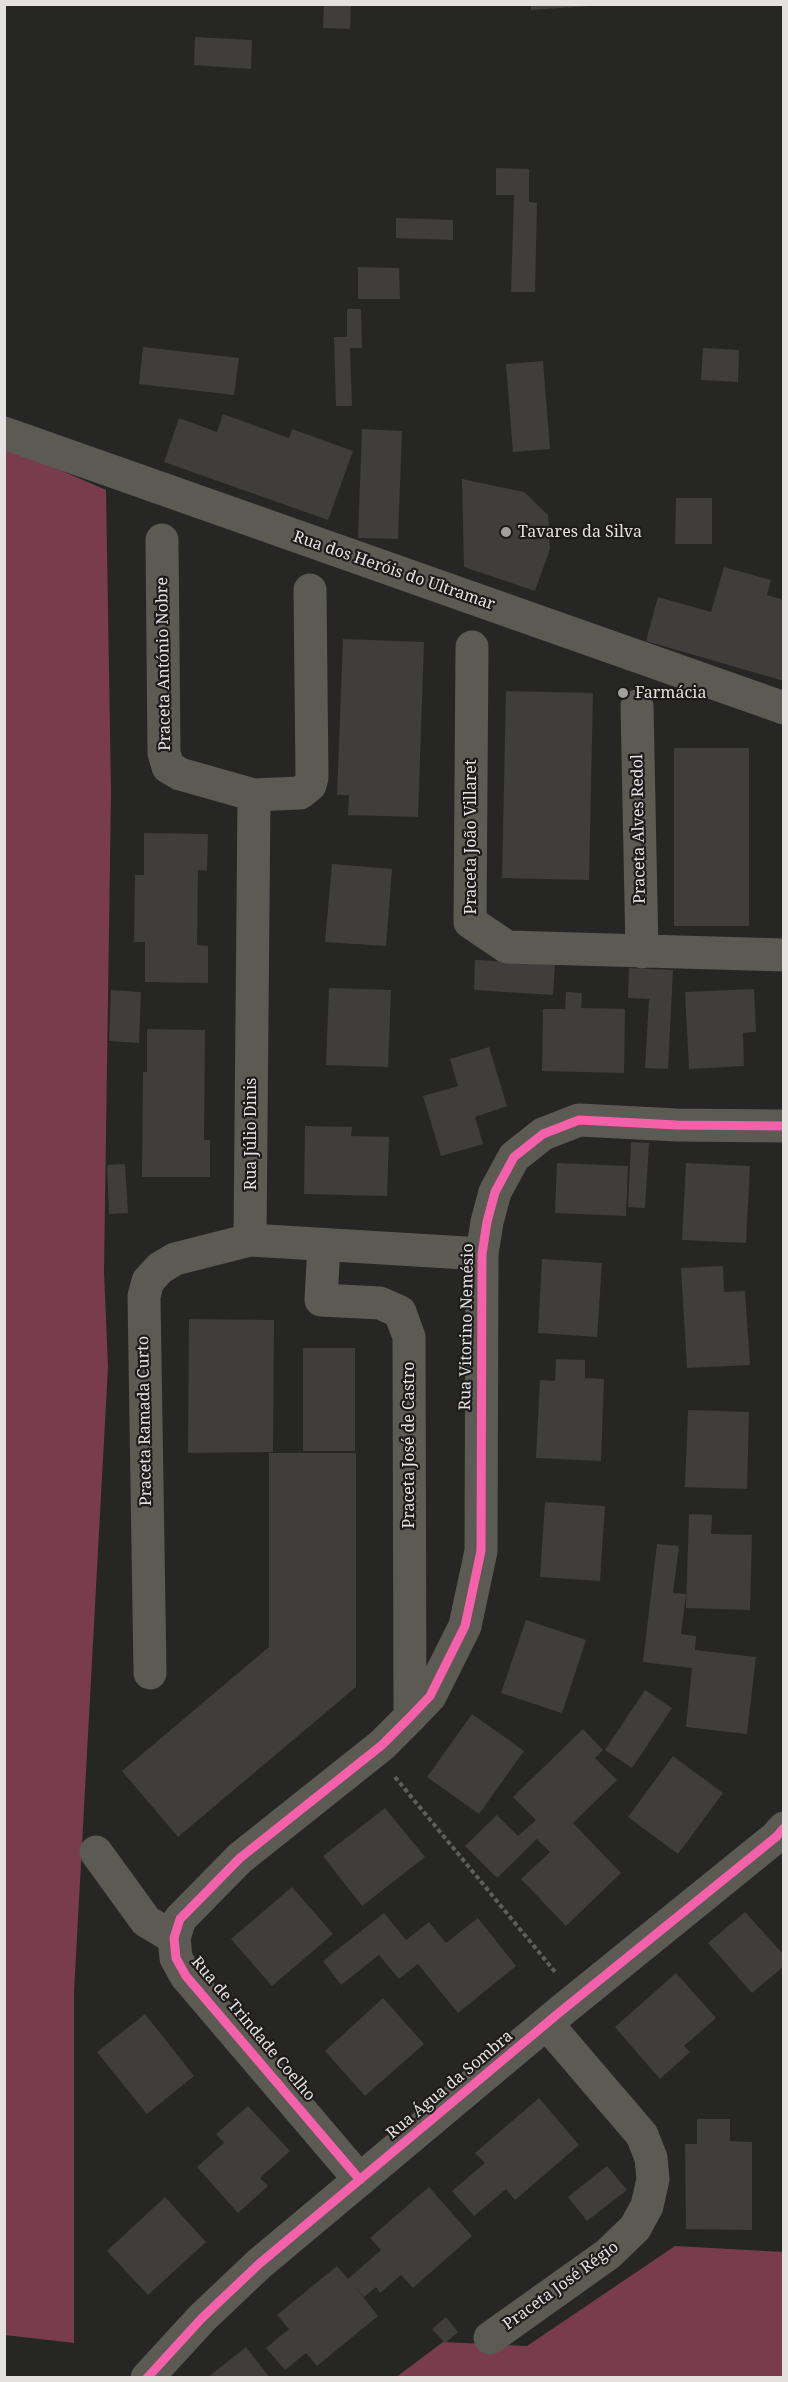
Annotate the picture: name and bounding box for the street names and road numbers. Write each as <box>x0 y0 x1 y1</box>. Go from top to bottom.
street label: Rua dos Heróis do Ultramar <box>291 527 497 615</box>
street label: Praceta António Nobre <box>153 577 175 751</box>
street label: Praceta Alves Redol <box>628 754 650 904</box>
street label: Praceta João Villaret <box>461 759 481 915</box>
street label: Rua Júlio Dinis <box>241 1078 261 1190</box>
street label: Rua Vitorino Nemésio <box>456 1243 478 1411</box>
street label: Praceta Ramada Curto <box>134 1336 156 1506</box>
street label: Praceta José de Castro <box>399 1362 419 1528</box>
street label: Rua de Trindade Coelho <box>187 1953 319 2105</box>
street label: Rua Água da Sombra <box>383 2027 517 2143</box>
street label: Praceta José Régio <box>500 2238 622 2334</box>

